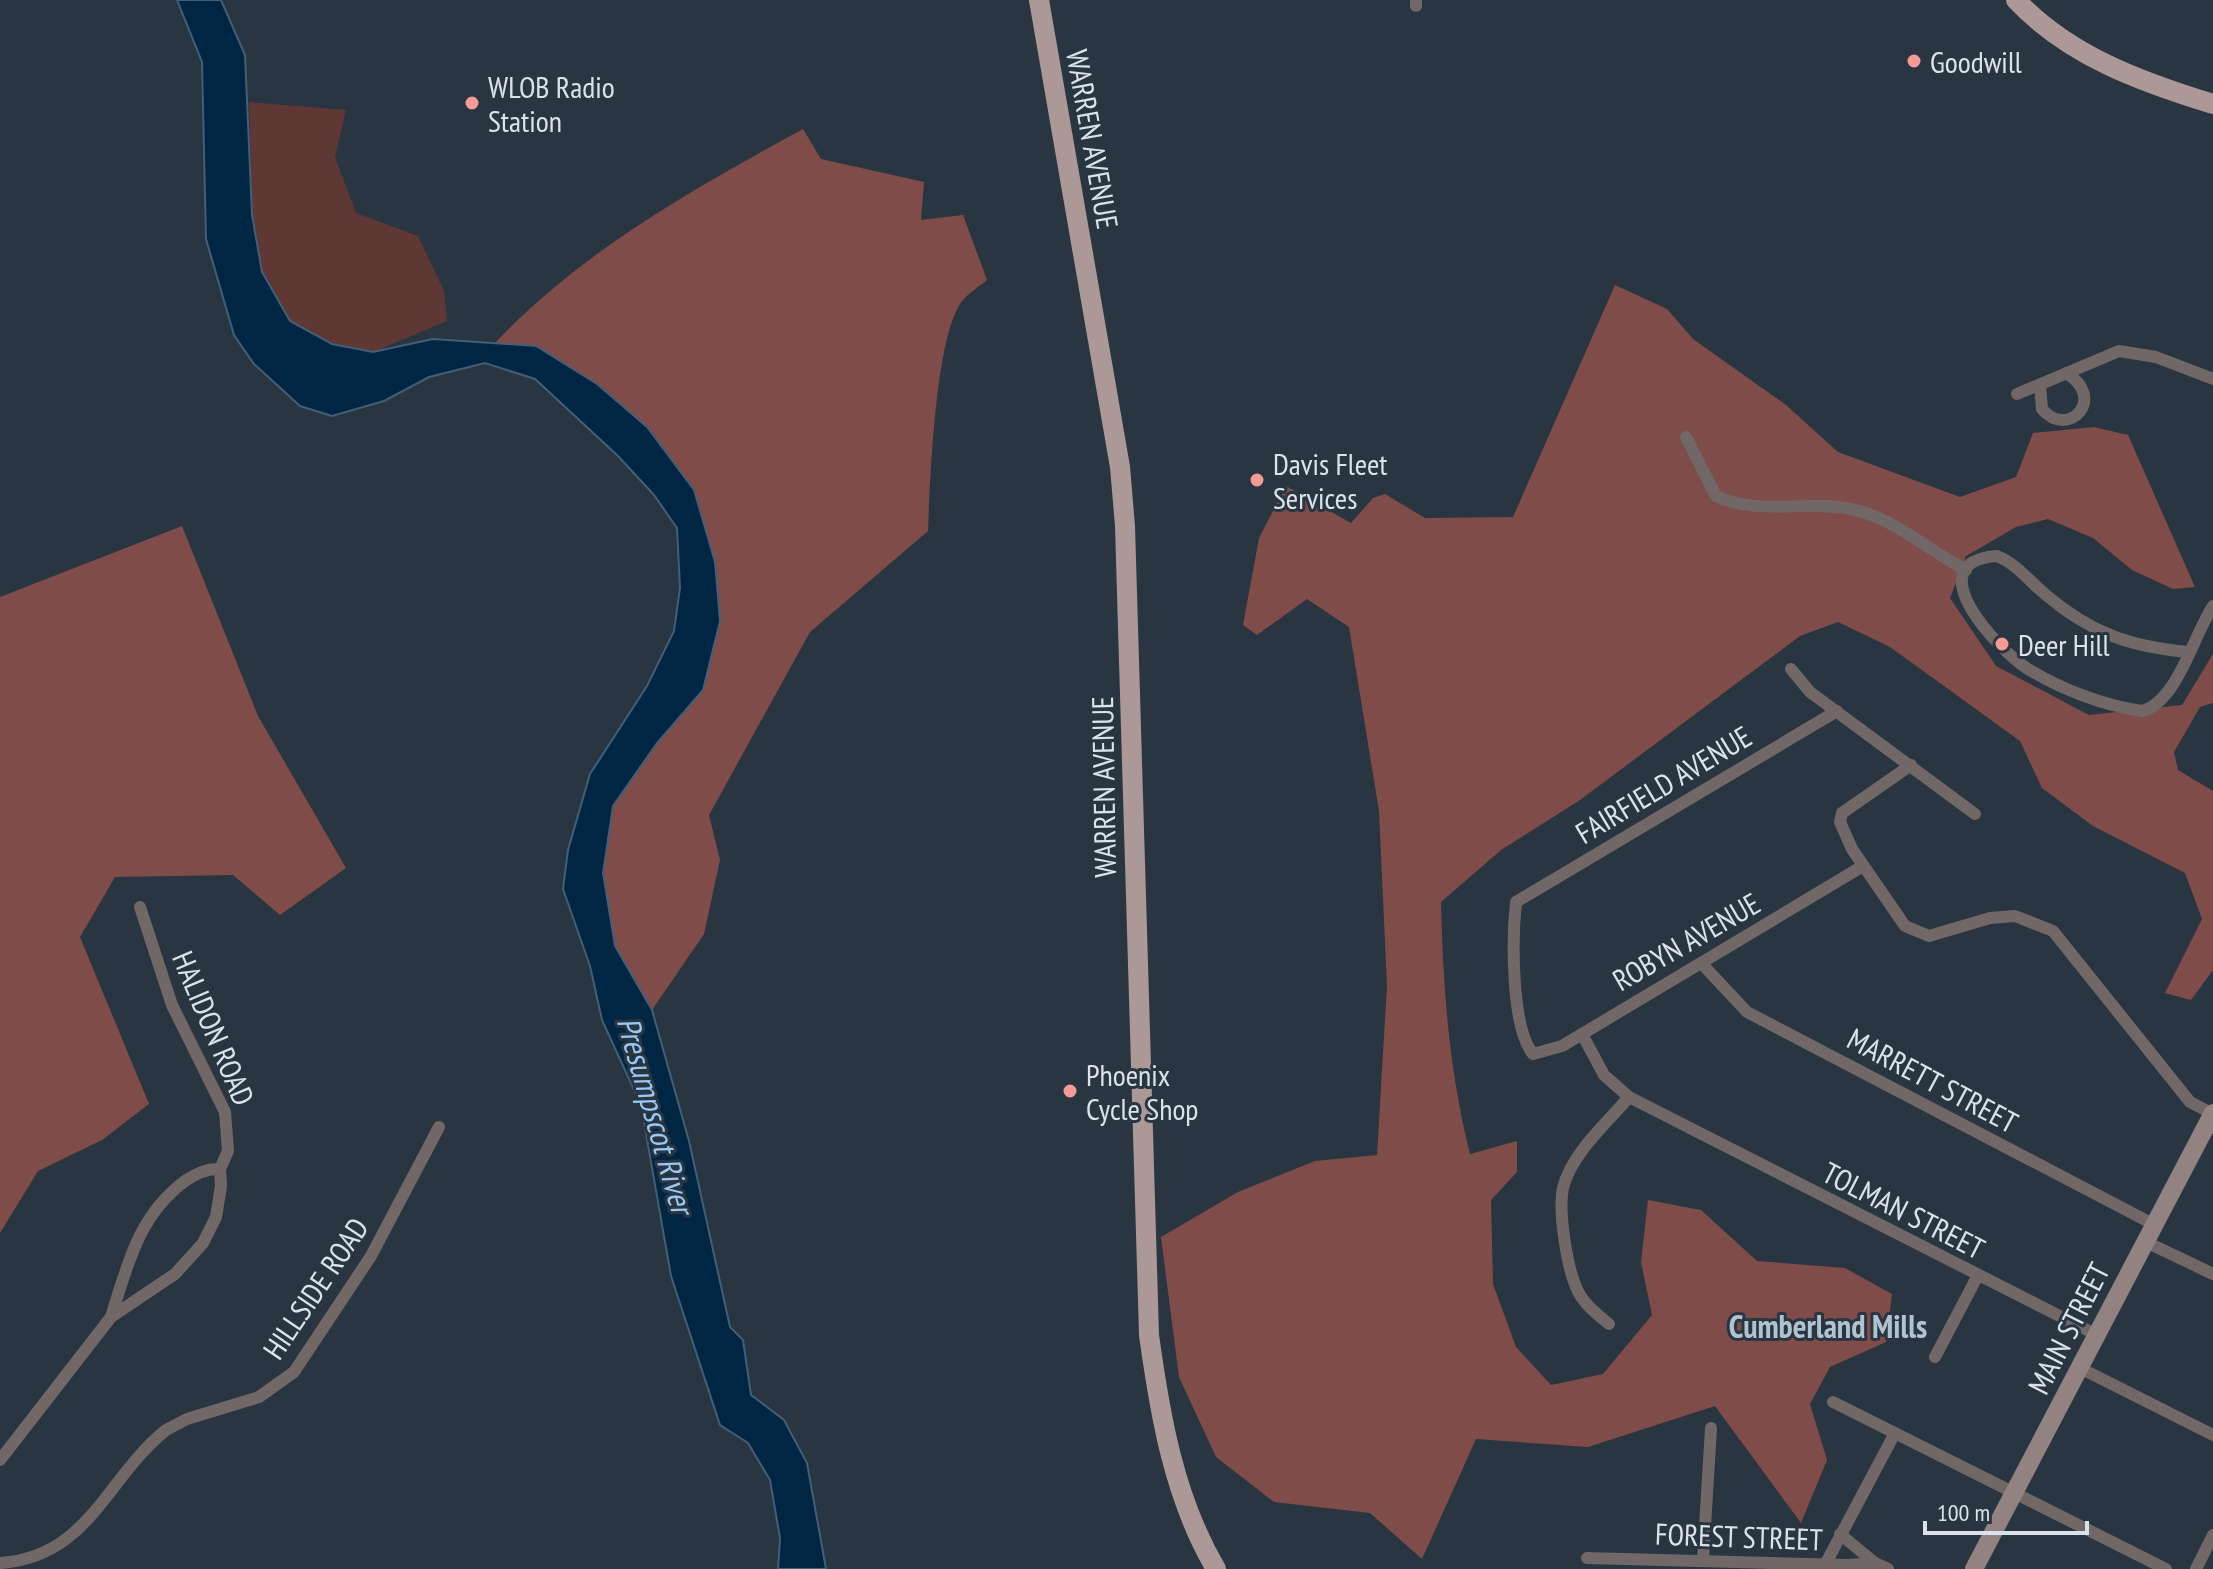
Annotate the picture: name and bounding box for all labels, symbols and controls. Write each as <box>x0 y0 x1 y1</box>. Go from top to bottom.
place label: Goodwill <box>1930 42 2022 81</box>
street label: WARREN AVENUE <box>1058 46 1128 232</box>
marker: Goodwill <box>1905 52 1923 70</box>
place label: WLOB Radio Station <box>488 67 615 140</box>
marker: WLOB Radio Station <box>463 94 481 112</box>
place label: Davis Fleet Services <box>1273 444 1388 517</box>
marker: Davis Fleet Services <box>1248 471 1266 489</box>
place label: Deer Hill <box>2018 625 2109 664</box>
marker: Deer Hill <box>1993 635 2011 653</box>
street label: WARREN AVENUE <box>1082 696 1124 878</box>
street label: FAIRFIELD AVENUE <box>1568 716 1758 852</box>
street label: ROBYN AVENUE <box>1605 883 1767 999</box>
street label: HALIDON ROAD <box>164 945 264 1111</box>
water label: Presumpscot River <box>608 1012 705 1222</box>
street label: MARRETT STREET <box>1841 1019 2025 1141</box>
place label: Phoenix Cycle Shop <box>1086 1055 1198 1128</box>
marker: Phoenix Cycle Shop <box>1061 1082 1079 1100</box>
street label: TOLMAN STREET <box>1816 1152 1992 1268</box>
street label: HILLSIDE ROAD <box>254 1210 376 1366</box>
street label: MAIN STREET <box>2018 1256 2118 1400</box>
district label: Cumberland Mills <box>1729 1305 1927 1347</box>
scale bar <box>1925 1485 2087 1535</box>
text: 100 m <box>1937 1497 1990 1528</box>
street label: FOREST STREET <box>1655 1514 1823 1558</box>

